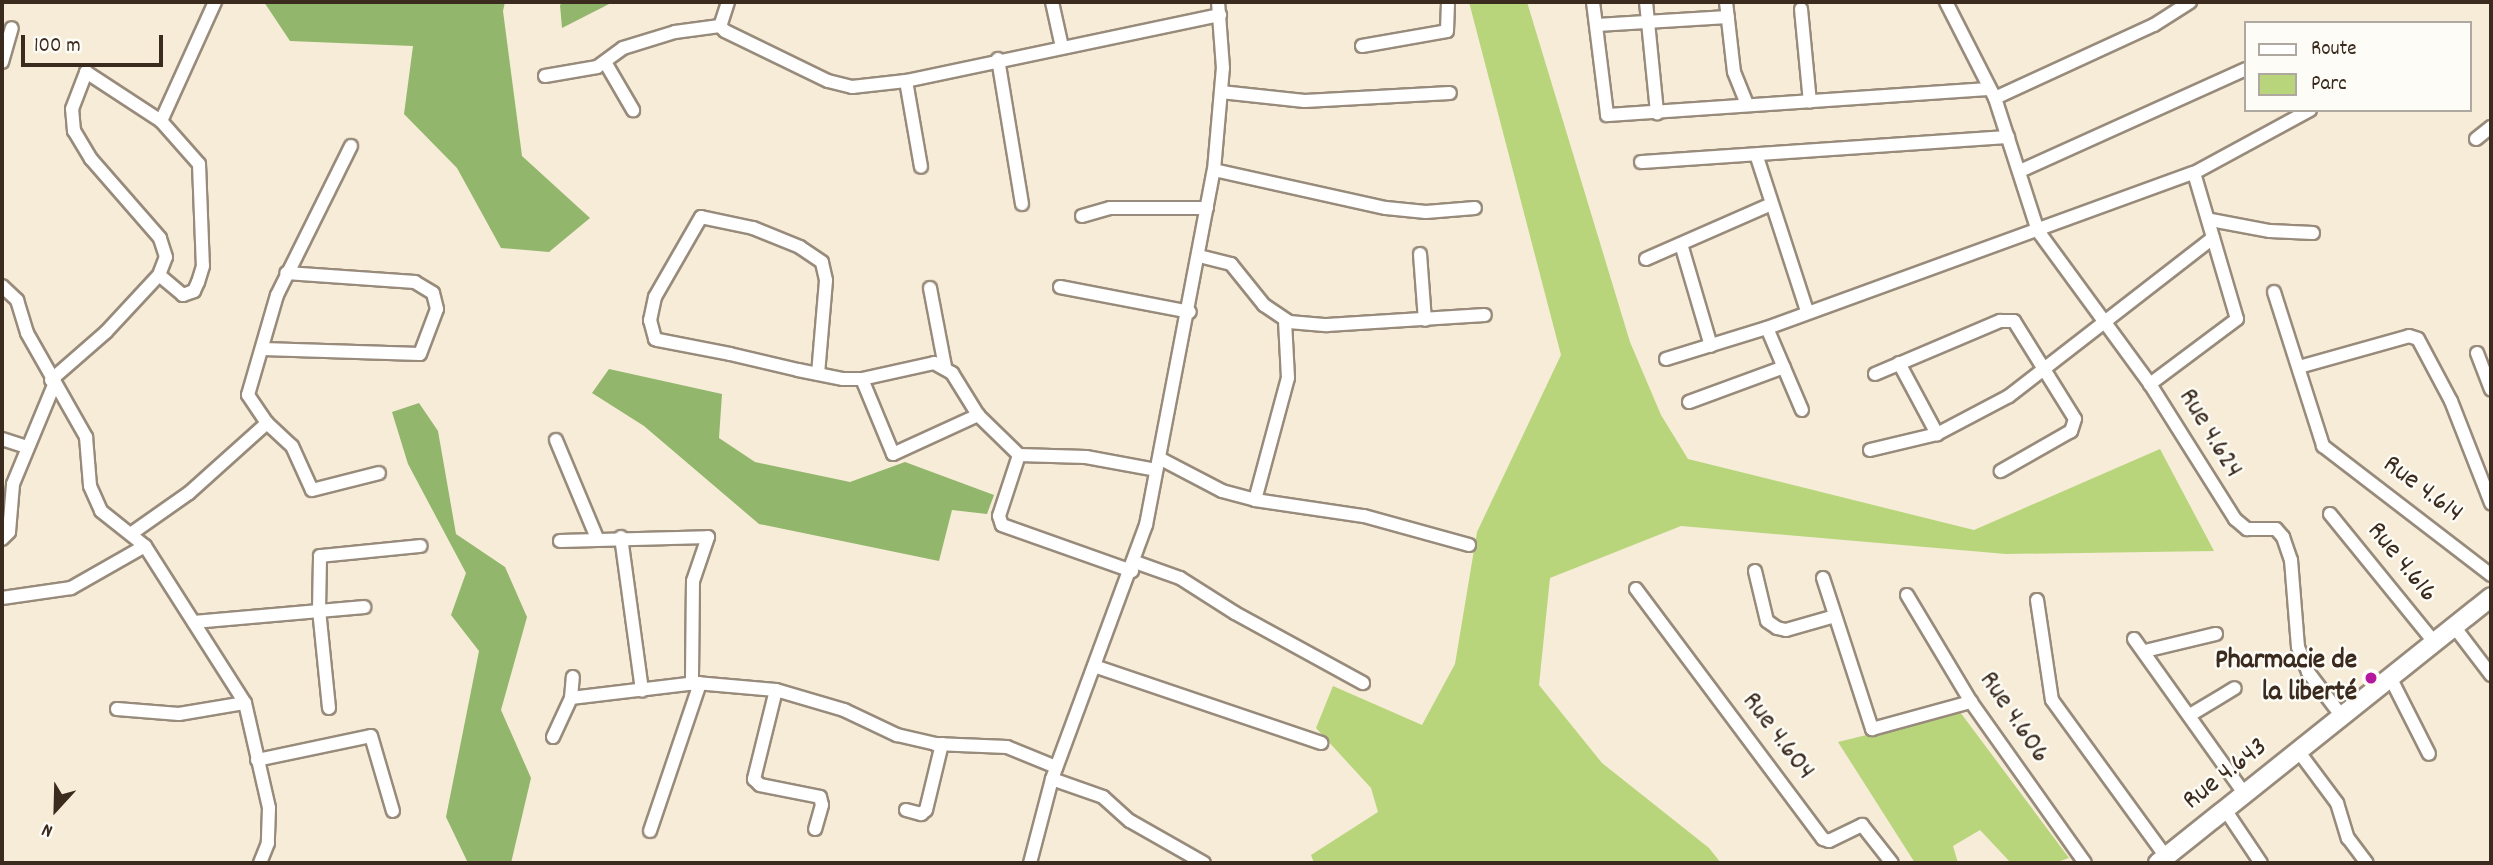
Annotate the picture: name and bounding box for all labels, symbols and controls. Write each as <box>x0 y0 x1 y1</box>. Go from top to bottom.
scale bar <box>24 21 166 65</box>
legend <box>2244 21 2472 112</box>
text: 100 m <box>34 32 81 62</box>
text: Route <box>2311 35 2357 65</box>
text: Parc <box>2311 70 2347 100</box>
street label: Rue 4.624 <box>2169 383 2249 485</box>
street label: Rue 4.614 <box>2375 449 2469 531</box>
street label: Rue 4.616 <box>2358 516 2444 610</box>
place label: Pharmacie de la liberté <box>2215 645 2357 711</box>
street label: Rue 4.606 <box>1970 666 2056 770</box>
marker: Pharmacie de la liberté <box>2363 670 2379 686</box>
street label: Rue 4.604 <box>1733 686 1821 788</box>
street label: Rue 4.643 <box>2177 731 2275 819</box>
north arrow <box>21 774 91 844</box>
text: N <box>39 815 57 843</box>

